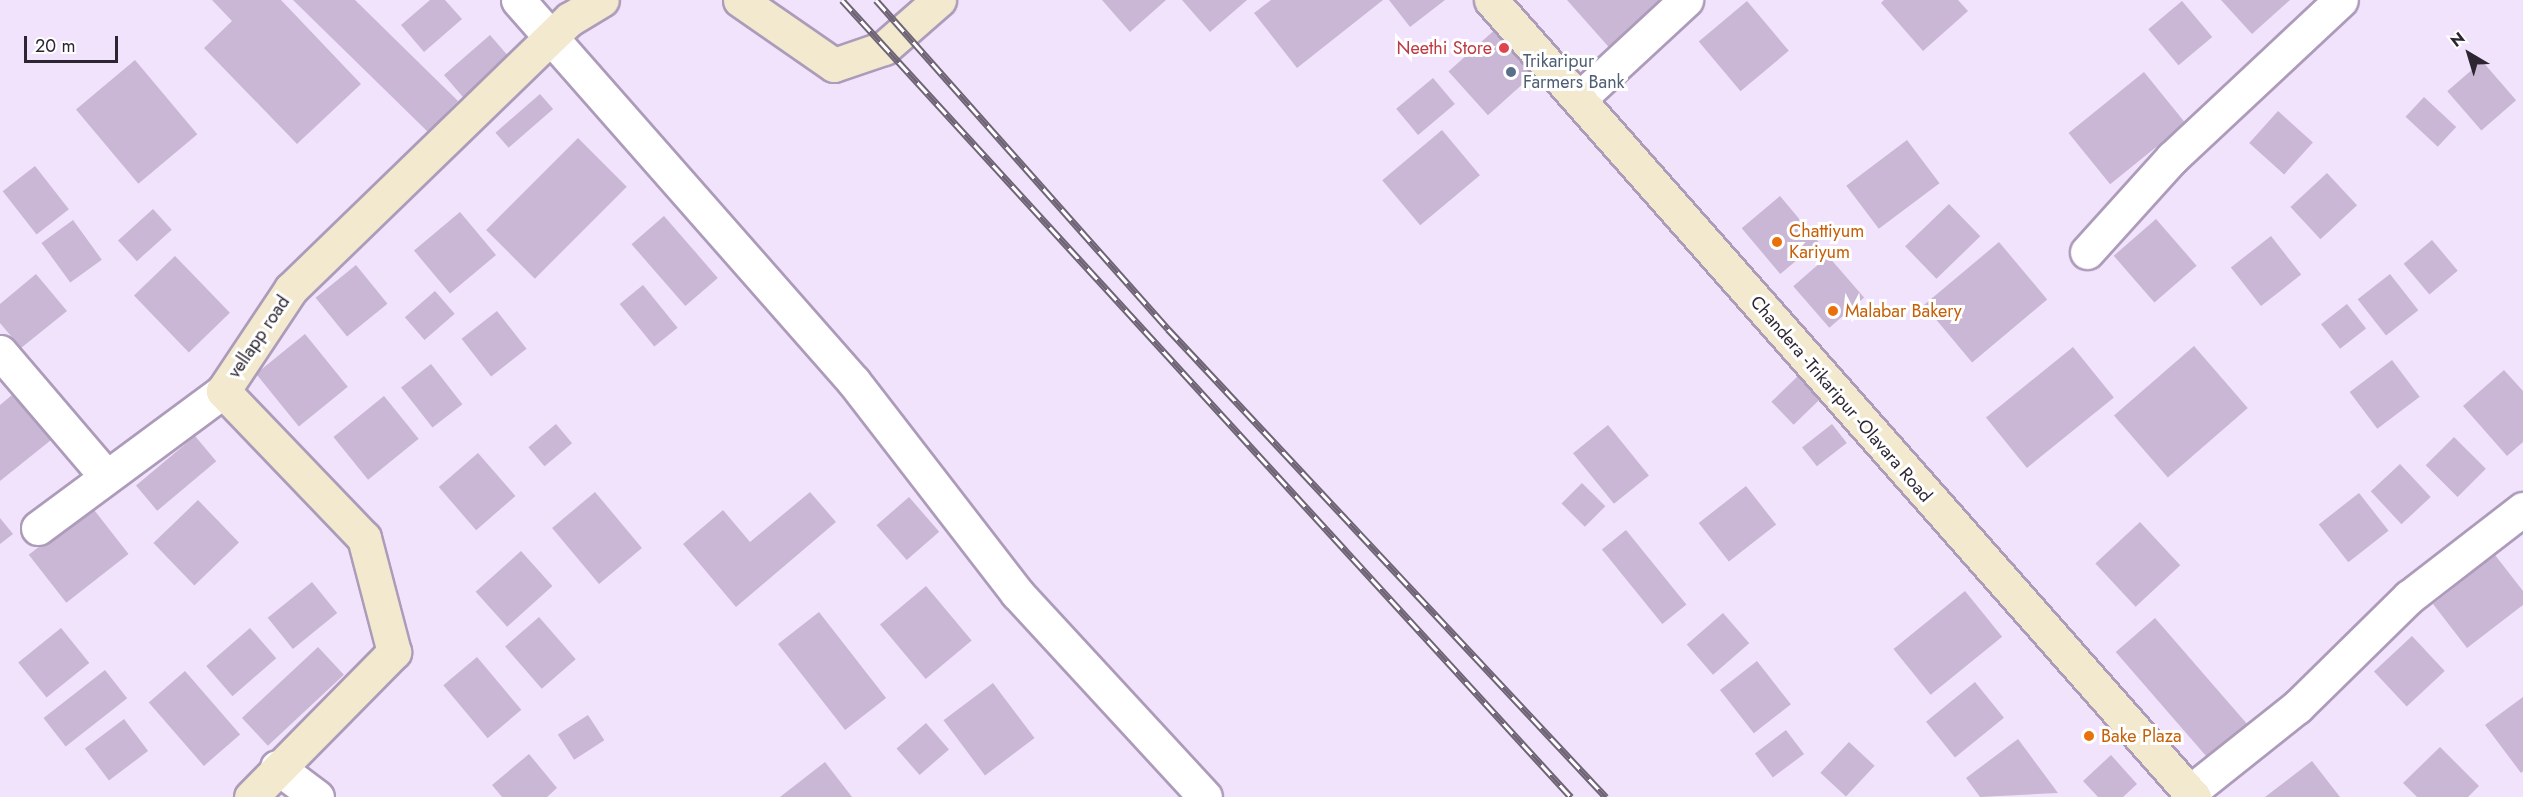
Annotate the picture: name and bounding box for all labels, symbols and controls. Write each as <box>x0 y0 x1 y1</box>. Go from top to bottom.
scale bar <box>27 24 122 62</box>
north arrow <box>2439 24 2499 84</box>
text: N <box>2446 26 2470 52</box>
text: 20 m <box>35 33 75 59</box>
place label: Neethi Store <box>1396 37 1492 59</box>
marker: Neethi Store <box>1497 41 1511 55</box>
place label: Trikaripur Farmers Bank <box>1523 51 1625 94</box>
marker: Trikaripur Farmers Bank <box>1504 65 1518 79</box>
place label: Chattiyum Kariyum <box>1789 221 1864 264</box>
marker: Chattiyum Kariyum <box>1770 235 1784 249</box>
street label: Chandera -Trikaripur -Olavara Road <box>1746 291 1936 507</box>
street label: vellapp road <box>224 292 294 382</box>
place label: Malabar Bakery <box>1845 300 1962 322</box>
marker: Malabar Bakery <box>1826 304 1840 318</box>
place label: Bake Plaza <box>2101 725 2182 747</box>
marker: Bake Plaza <box>2082 729 2096 743</box>

